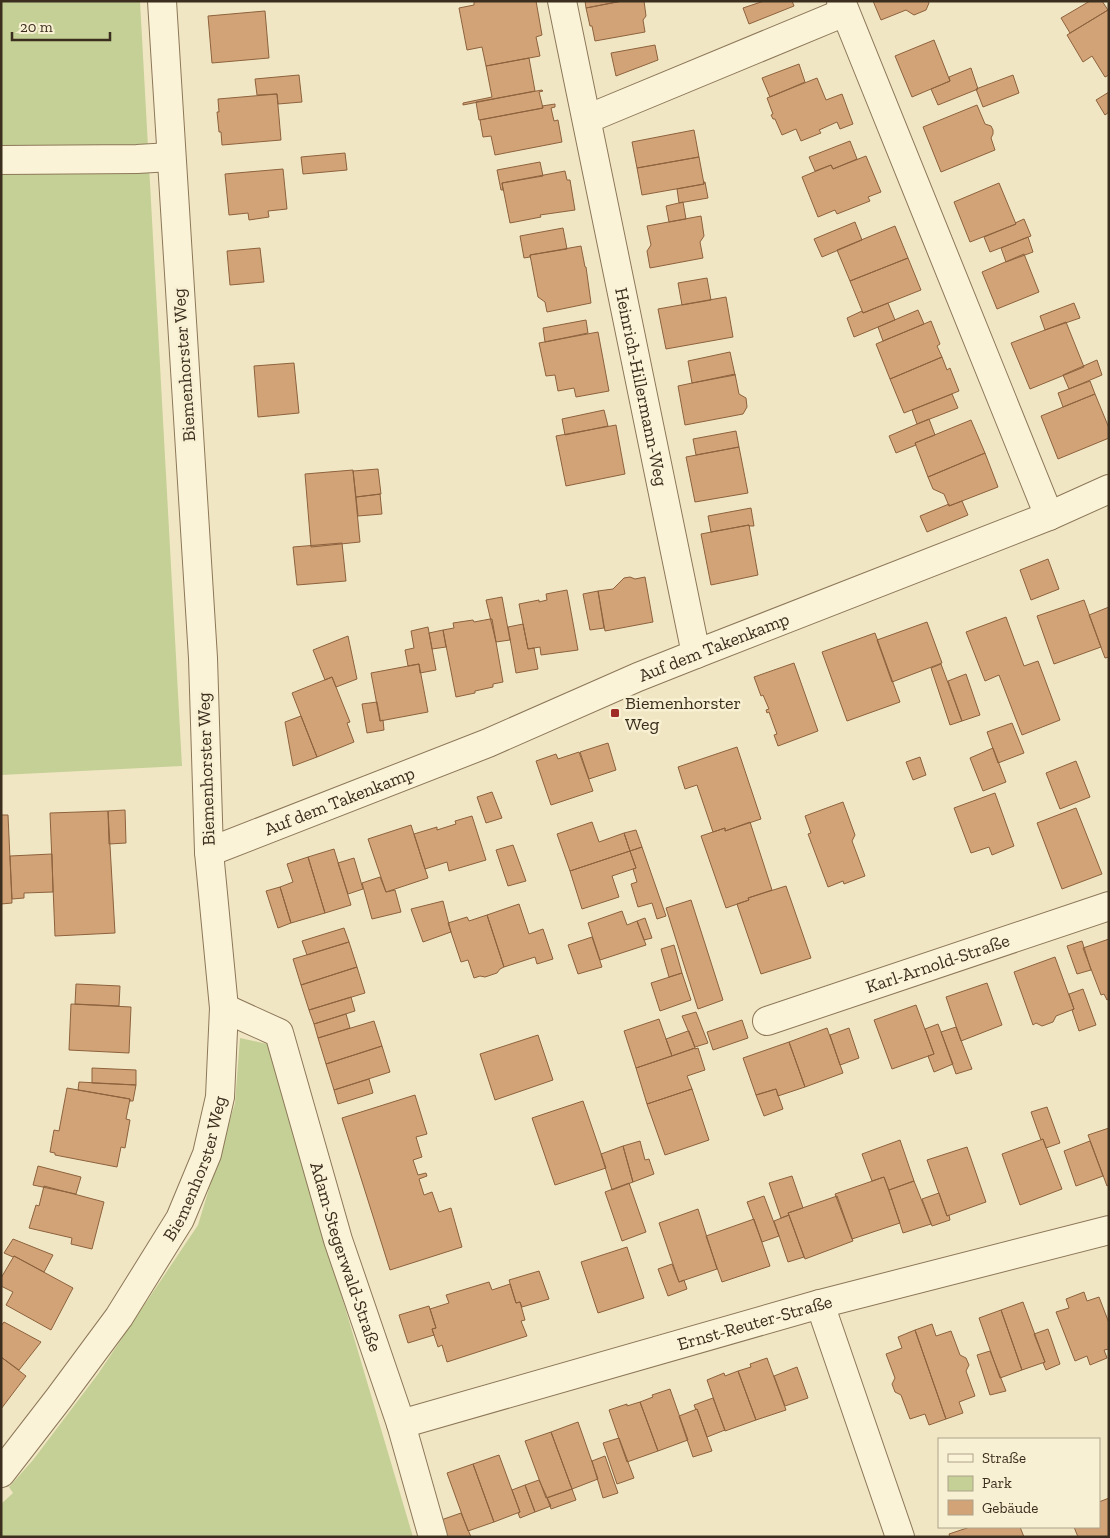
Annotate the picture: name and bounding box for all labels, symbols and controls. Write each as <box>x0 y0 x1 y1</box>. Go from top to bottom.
scale bar <box>12 10 110 42</box>
text: 20 m <box>20 18 53 36</box>
street label: Heinrich-Hillermann-Weg <box>610 286 672 488</box>
street label: Biemenhorster Weg <box>168 287 200 442</box>
street label: Auf dem Takenkamp <box>636 608 792 687</box>
street label: Biemenhorster Weg <box>192 692 220 846</box>
place label: Biemenhorster Weg <box>625 692 741 735</box>
marker: Biemenhorster Weg <box>609 707 621 719</box>
street label: Auf dem Takenkamp <box>261 762 418 840</box>
street label: Karl-Arnold-Straße <box>863 929 1012 998</box>
street label: Biemenhorster Weg <box>158 1093 231 1245</box>
street label: Adam-Stegerwald-Straße <box>305 1159 386 1355</box>
street label: Ernst-Reuter-Straße <box>675 1290 835 1355</box>
legend <box>938 1438 1100 1528</box>
text: Straße <box>982 1449 1026 1467</box>
text: Park <box>982 1474 1012 1492</box>
text: Gebäude <box>982 1499 1038 1517</box>

